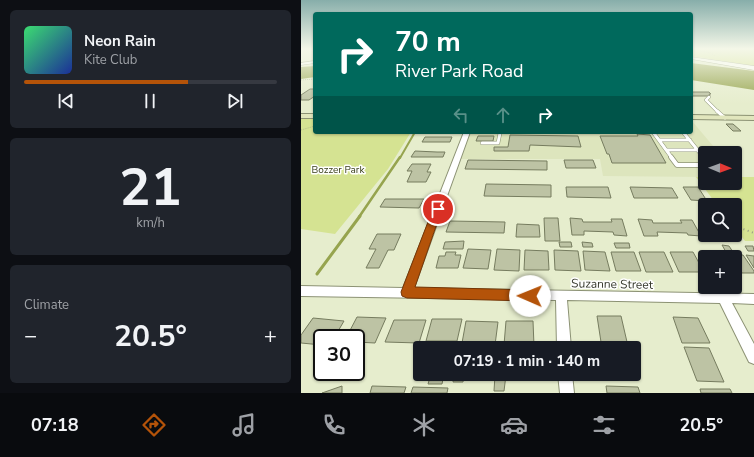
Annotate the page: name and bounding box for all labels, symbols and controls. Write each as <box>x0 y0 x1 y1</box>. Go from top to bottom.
text: 70 m <box>395 23 461 61</box>
icon: right <box>329 28 381 80</box>
text: Neon Rain <box>84 31 156 51</box>
text: Kite Club <box>84 51 137 69</box>
text: River Park Road <box>395 59 523 83</box>
icon: previous <box>55 90 77 112</box>
icon: pause <box>139 90 161 112</box>
icon: next <box>224 90 246 112</box>
icon: left <box>450 104 472 126</box>
icon: ahead <box>492 104 514 126</box>
icon: right <box>534 104 556 126</box>
north arrow <box>698 146 742 190</box>
map controls <box>698 146 742 294</box>
text: 21 <box>119 152 182 223</box>
park label: Bozzer Park <box>312 163 365 177</box>
pin <box>421 192 455 226</box>
icon: arrive <box>427 198 449 220</box>
button: search <box>698 198 742 242</box>
text: km/h <box>136 214 165 232</box>
button: + <box>698 250 742 294</box>
position arrow <box>509 275 551 317</box>
street label: Suzanne Street <box>571 275 654 293</box>
text: Climate <box>24 296 69 314</box>
text: 20.5° <box>114 316 187 357</box>
text: − <box>24 321 37 351</box>
text: + <box>264 321 277 351</box>
speed limit sign: 30 <box>313 329 365 381</box>
text: 07:19 · 1 min · 140 m <box>454 351 600 371</box>
icon: directions <box>140 411 168 439</box>
icon: music <box>230 411 258 439</box>
icon: phone <box>320 411 348 439</box>
icon: climate <box>410 411 438 439</box>
icon: car <box>500 411 528 439</box>
icon: filters <box>590 411 618 439</box>
text: 07:18 <box>31 413 79 437</box>
text: 20.5° <box>679 413 723 437</box>

